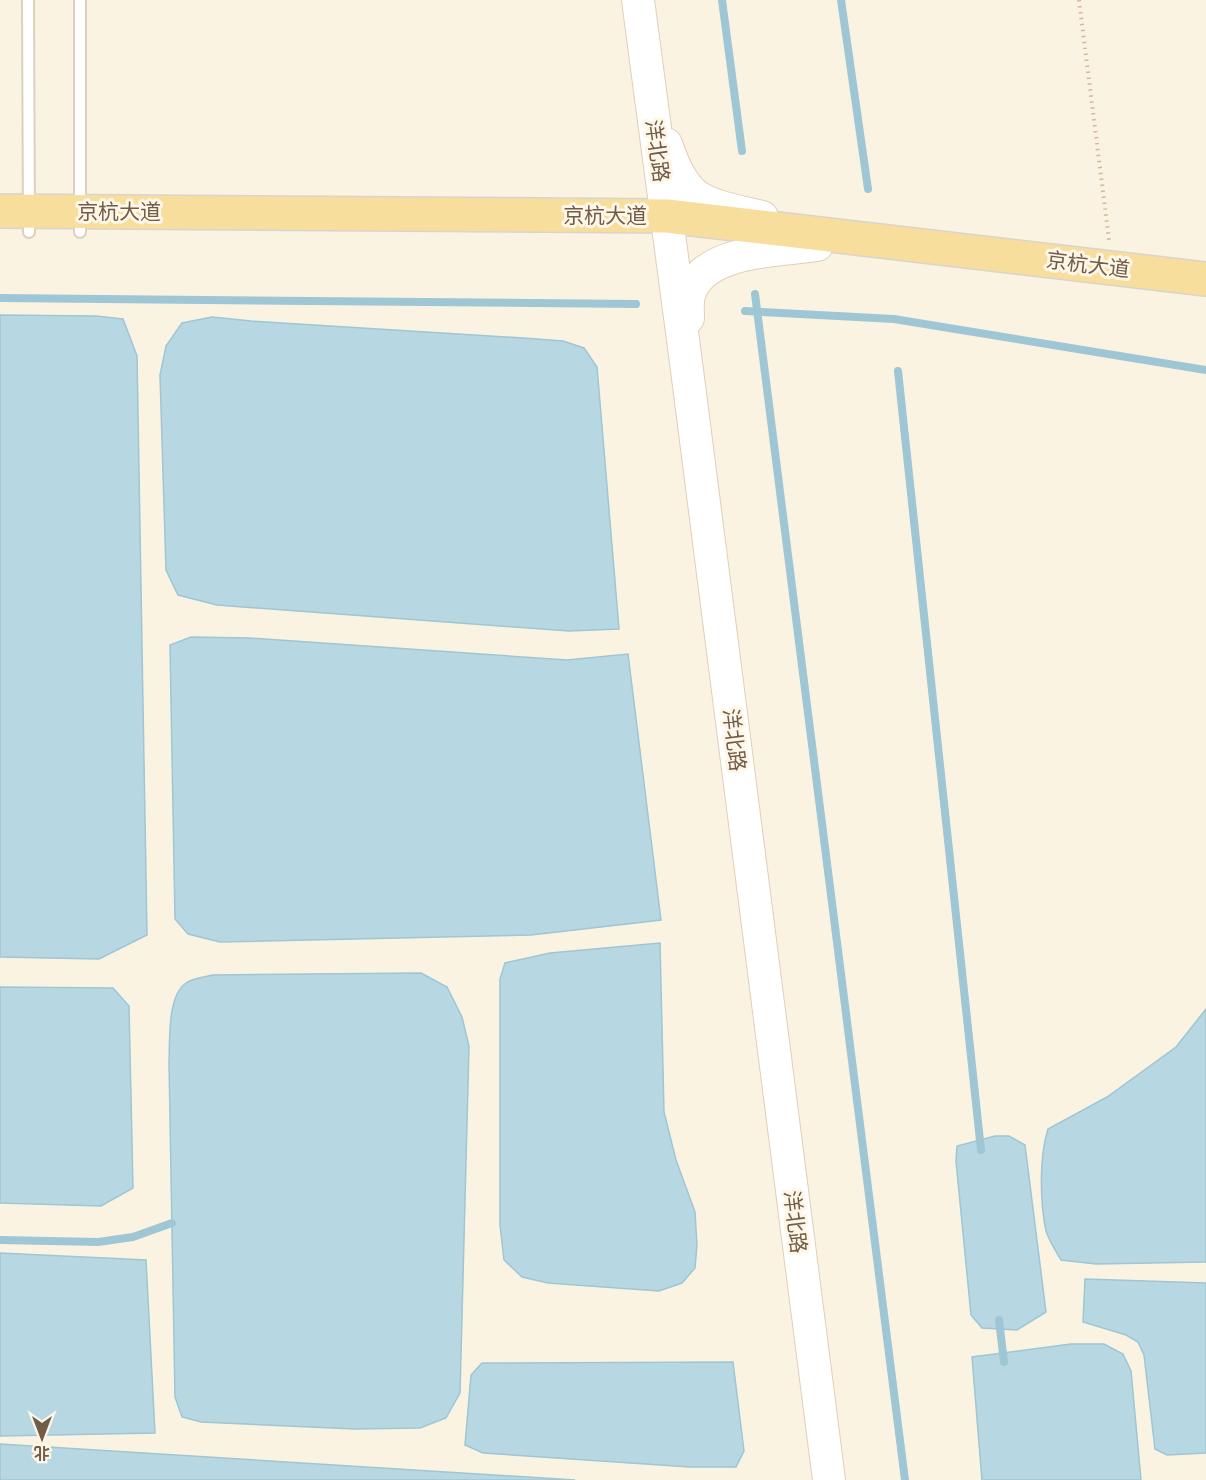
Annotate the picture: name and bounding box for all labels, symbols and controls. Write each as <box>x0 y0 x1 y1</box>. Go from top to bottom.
street label: 洋北路 <box>638 118 676 184</box>
street label: 京杭大道 <box>77 197 161 227</box>
street label: 京杭大道 <box>563 201 647 231</box>
street label: 京杭大道 <box>1044 245 1132 285</box>
street label: 洋北路 <box>715 707 753 773</box>
street label: 洋北路 <box>776 1189 814 1255</box>
north arrow <box>12 1408 72 1468</box>
text: 北 <box>34 1441 50 1464</box>

